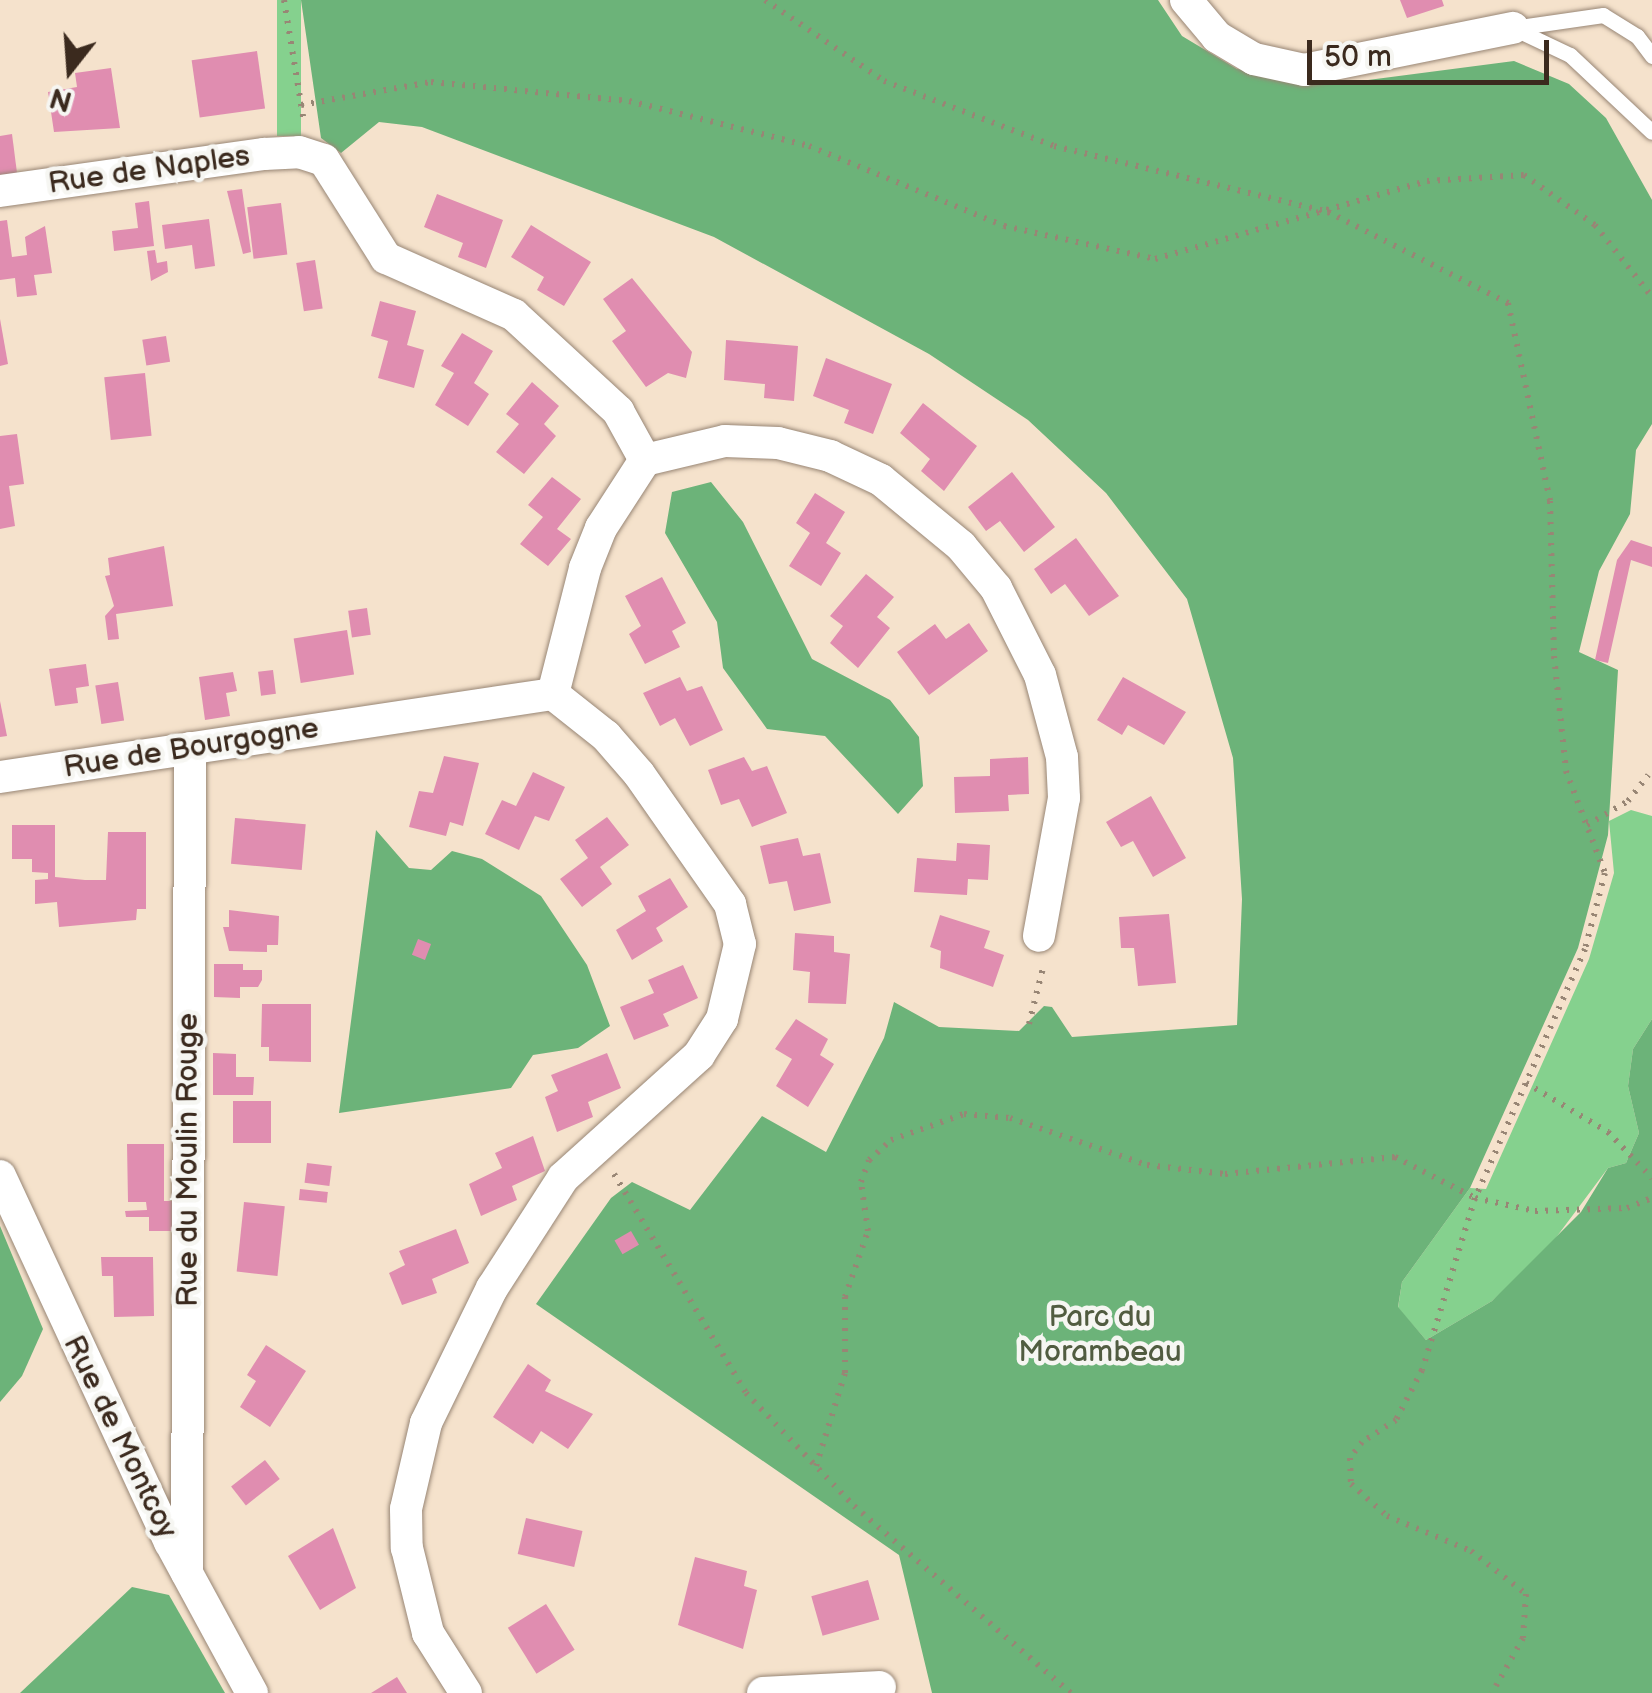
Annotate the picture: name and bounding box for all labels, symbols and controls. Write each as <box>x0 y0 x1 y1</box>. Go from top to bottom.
north arrow <box>20 20 120 120</box>
scale bar <box>1312 20 1554 82</box>
text: 50 m <box>1324 39 1392 75</box>
text: N <box>46 80 76 118</box>
street label: Rue de Naples <box>46 138 252 202</box>
street label: Rue de Bourgogne <box>61 710 321 786</box>
street label: Rue du Moulin Rouge <box>170 1013 206 1307</box>
park label: Parc du Morambeau <box>1018 1299 1182 1370</box>
street label: Rue de Montcoy <box>55 1330 185 1544</box>

